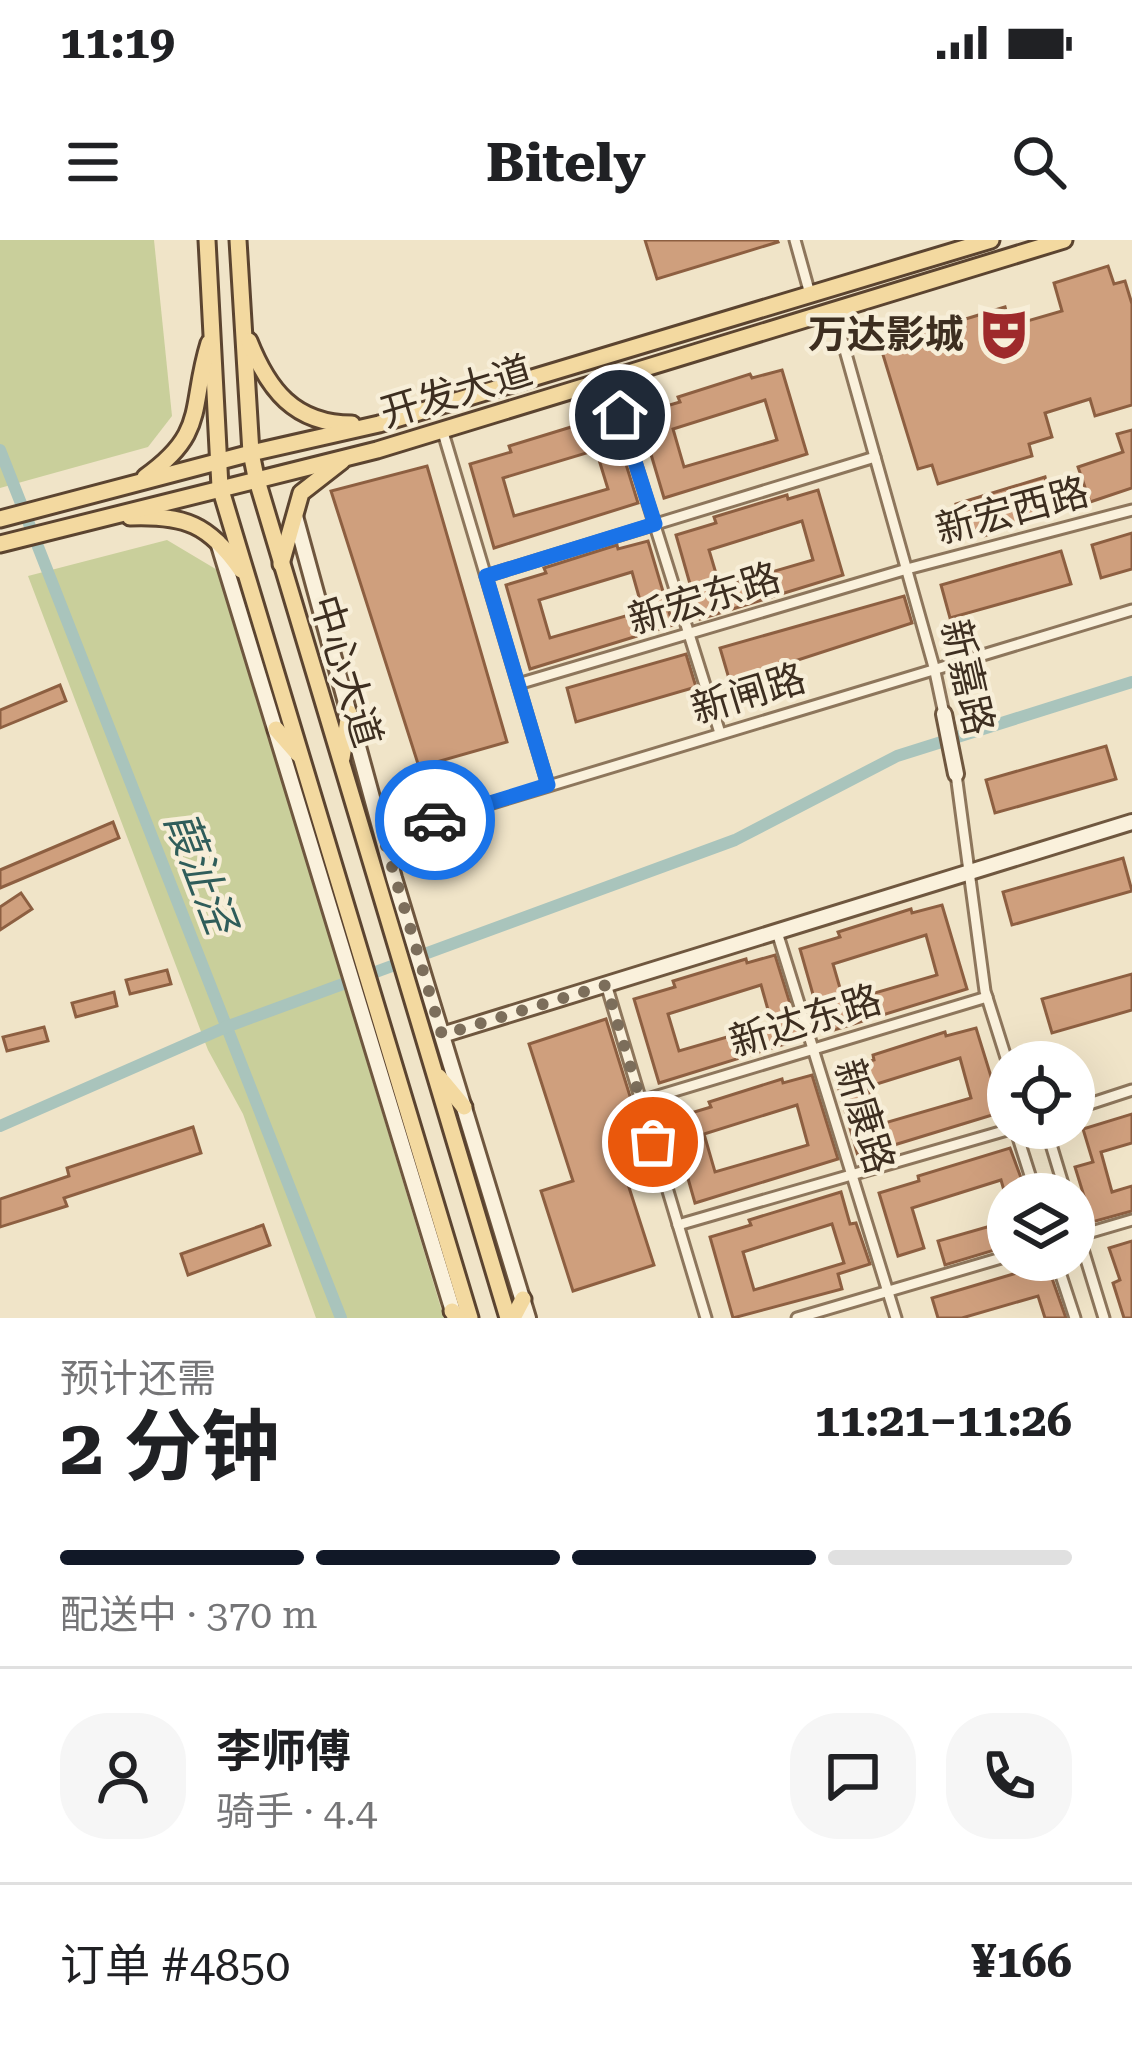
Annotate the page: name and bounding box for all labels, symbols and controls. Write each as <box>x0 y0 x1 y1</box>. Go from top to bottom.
text: 11:19 <box>60 16 175 69</box>
icon: menu <box>60 129 126 195</box>
icon: search <box>1006 129 1072 195</box>
text: Bitely <box>486 131 646 194</box>
theatre icon: 万达影城 <box>975 305 1033 363</box>
place label: 万达影城 <box>808 312 964 358</box>
street label: 开发大道 <box>375 347 538 437</box>
pin <box>569 364 671 466</box>
icon: home <box>587 382 653 448</box>
street label: 新宏西路 <box>931 469 1094 553</box>
street label: 新宏东路 <box>623 554 786 644</box>
street label: 中心大道 <box>301 590 391 753</box>
street label: 新嘉路 <box>931 615 1003 739</box>
street label: 新闸路 <box>686 655 811 733</box>
courier <box>375 760 495 880</box>
icon: car <box>402 787 468 853</box>
water label: 葭沚泾 <box>155 805 247 944</box>
street label: 新达东路 <box>724 976 887 1066</box>
map controls <box>987 1041 1095 1281</box>
button: locate <box>987 1041 1095 1149</box>
street label: 新康路 <box>825 1054 903 1179</box>
pin <box>602 1091 704 1193</box>
icon: bag <box>620 1109 686 1175</box>
button: layers <box>987 1173 1095 1281</box>
text: 预计还需 <box>60 1356 216 1402</box>
text: 11:21–11:26 <box>815 1394 1072 1447</box>
text: 2 分钟 <box>60 1402 279 1493</box>
text: 配送中 · 370 m <box>60 1592 318 1638</box>
button: person <box>60 1713 186 1839</box>
button: chat <box>790 1713 916 1839</box>
button: phone <box>946 1713 1072 1839</box>
text: 李师傅 <box>216 1725 351 1778</box>
text: 骑手 · 4.4 <box>216 1789 377 1835</box>
text: ¥166 <box>971 1935 1072 1988</box>
text: 订单 #4850 <box>60 1939 290 1992</box>

